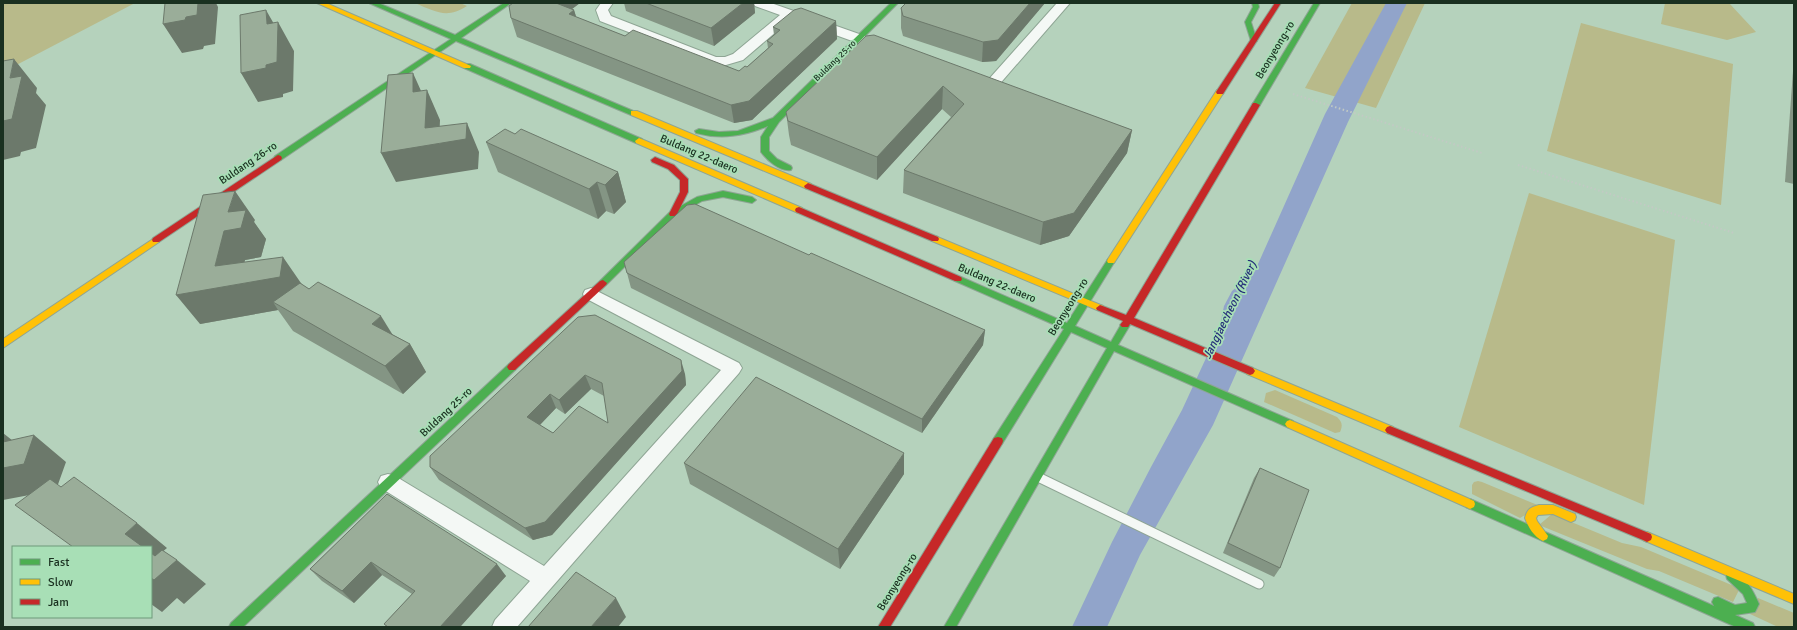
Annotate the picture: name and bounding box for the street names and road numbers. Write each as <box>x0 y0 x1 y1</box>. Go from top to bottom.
street label: Beonyeong-ro <box>1253 18 1297 81</box>
street label: Buldang 25-ro <box>812 38 859 84</box>
street label: Buldang 22-daero <box>658 132 740 176</box>
street label: Buldang 26-ro <box>217 139 280 187</box>
street label: Buldang 22-daero <box>956 261 1038 305</box>
street label: Beonyeong-ro <box>1045 276 1091 338</box>
street label: Buldang 25-ro <box>417 384 475 440</box>
street label: Beonyeong-ro <box>874 551 920 613</box>

